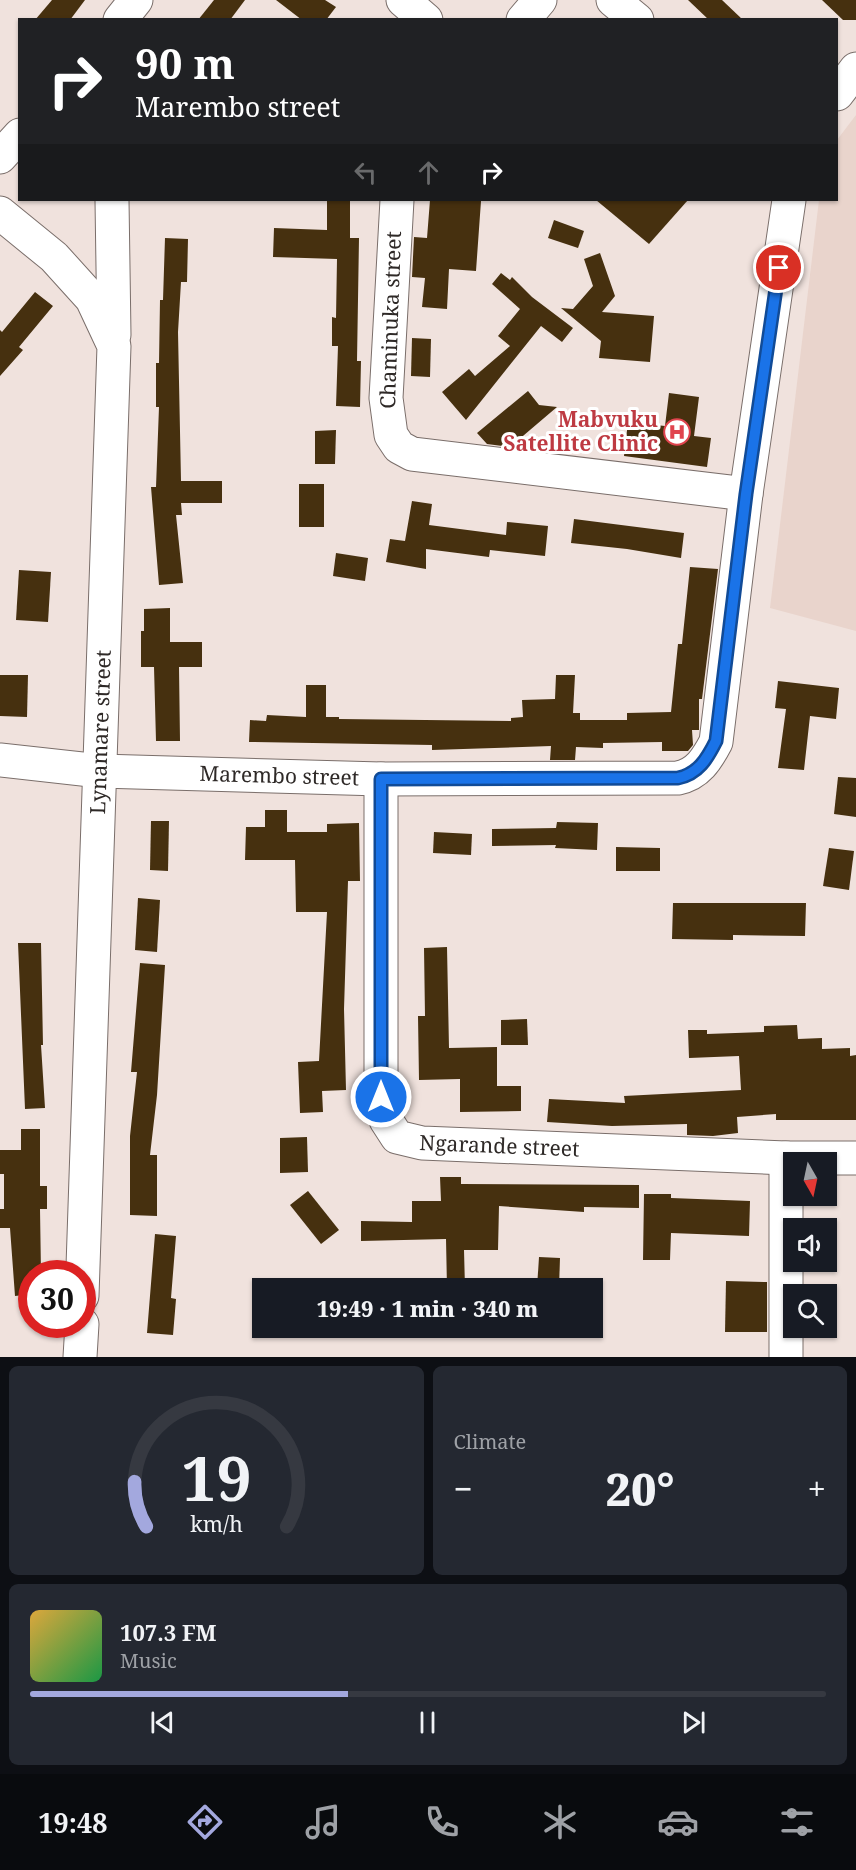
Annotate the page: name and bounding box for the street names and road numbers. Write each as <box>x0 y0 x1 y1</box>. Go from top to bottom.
street label: Chaminuka street <box>373 231 407 409</box>
street label: Lynamare street <box>83 649 117 815</box>
street label: Marembo street <box>199 759 360 791</box>
street label: Ngarande street <box>419 1128 580 1162</box>

